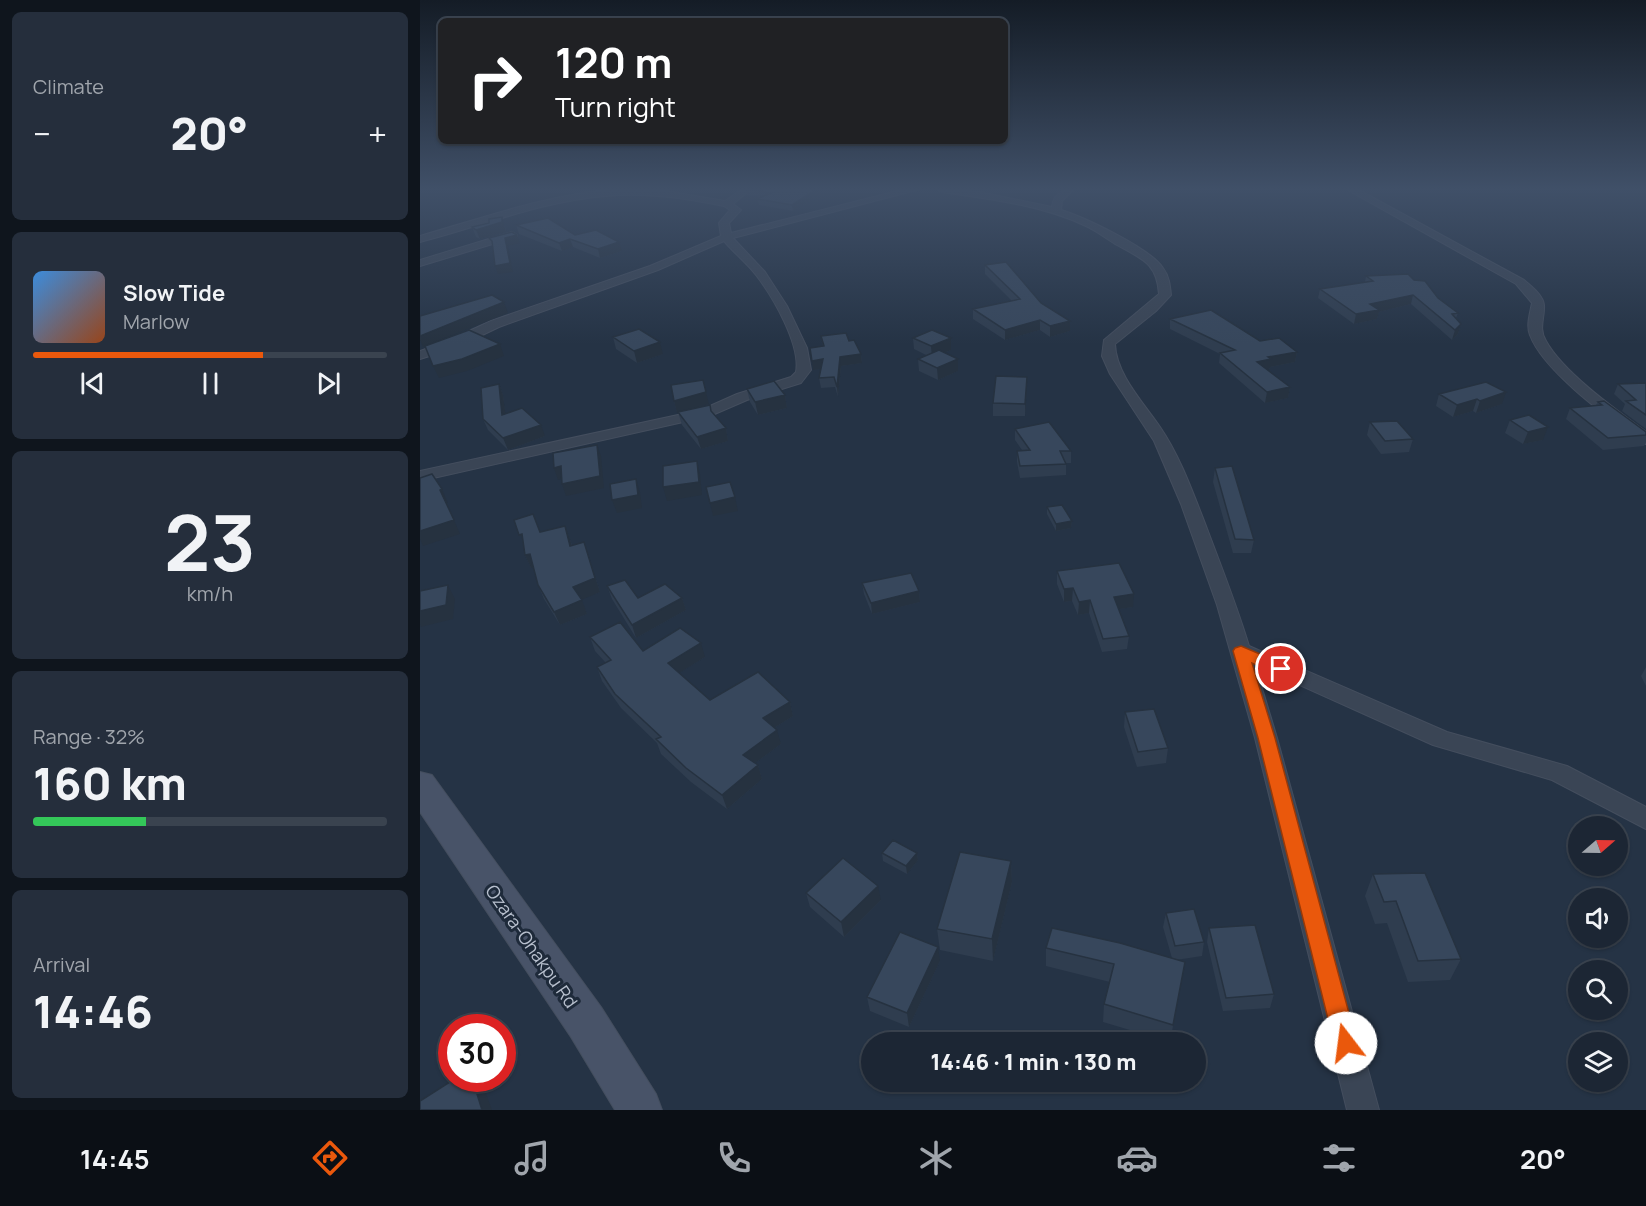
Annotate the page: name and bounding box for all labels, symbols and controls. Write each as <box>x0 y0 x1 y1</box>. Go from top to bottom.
text: 120 m <box>555 33 672 91</box>
icon: right <box>456 42 534 120</box>
text: Climate <box>33 73 104 100</box>
text: Turn right <box>555 88 676 125</box>
text: 20° <box>171 102 248 164</box>
text: − <box>33 111 51 156</box>
text: + <box>368 111 387 156</box>
text: Slow Tide <box>123 278 225 308</box>
text: Marlow <box>123 308 190 335</box>
icon: previous <box>76 367 109 400</box>
icon: pause <box>194 367 227 400</box>
icon: next <box>312 367 345 400</box>
text: 23 <box>164 488 256 594</box>
text: km/h <box>187 580 233 607</box>
pin <box>1255 643 1306 694</box>
icon: arrive <box>1264 652 1297 685</box>
text: Range · 32% <box>33 723 145 750</box>
text: 160 km <box>33 752 187 814</box>
north arrow <box>1568 816 1628 876</box>
map controls <box>1568 816 1628 1092</box>
street label: Ozara-Ohakpu Rd <box>480 880 584 1012</box>
button: sound <box>1568 888 1628 948</box>
text: Arrival <box>33 951 90 978</box>
button: search <box>1568 960 1628 1020</box>
text: 14:46 <box>33 980 153 1042</box>
position arrow <box>1314 1011 1378 1075</box>
speed limit sign: 30 <box>438 1014 516 1092</box>
button: layers <box>1568 1032 1628 1092</box>
text: 14:46 · 1 min · 130 m <box>931 1047 1136 1077</box>
icon: directions <box>309 1137 351 1179</box>
icon: music <box>511 1137 553 1179</box>
icon: phone <box>713 1137 755 1179</box>
icon: climate <box>915 1137 957 1179</box>
icon: car <box>1116 1137 1158 1179</box>
icon: filters <box>1318 1137 1360 1179</box>
text: 14:45 <box>80 1140 150 1177</box>
text: 20° <box>1520 1140 1566 1177</box>

